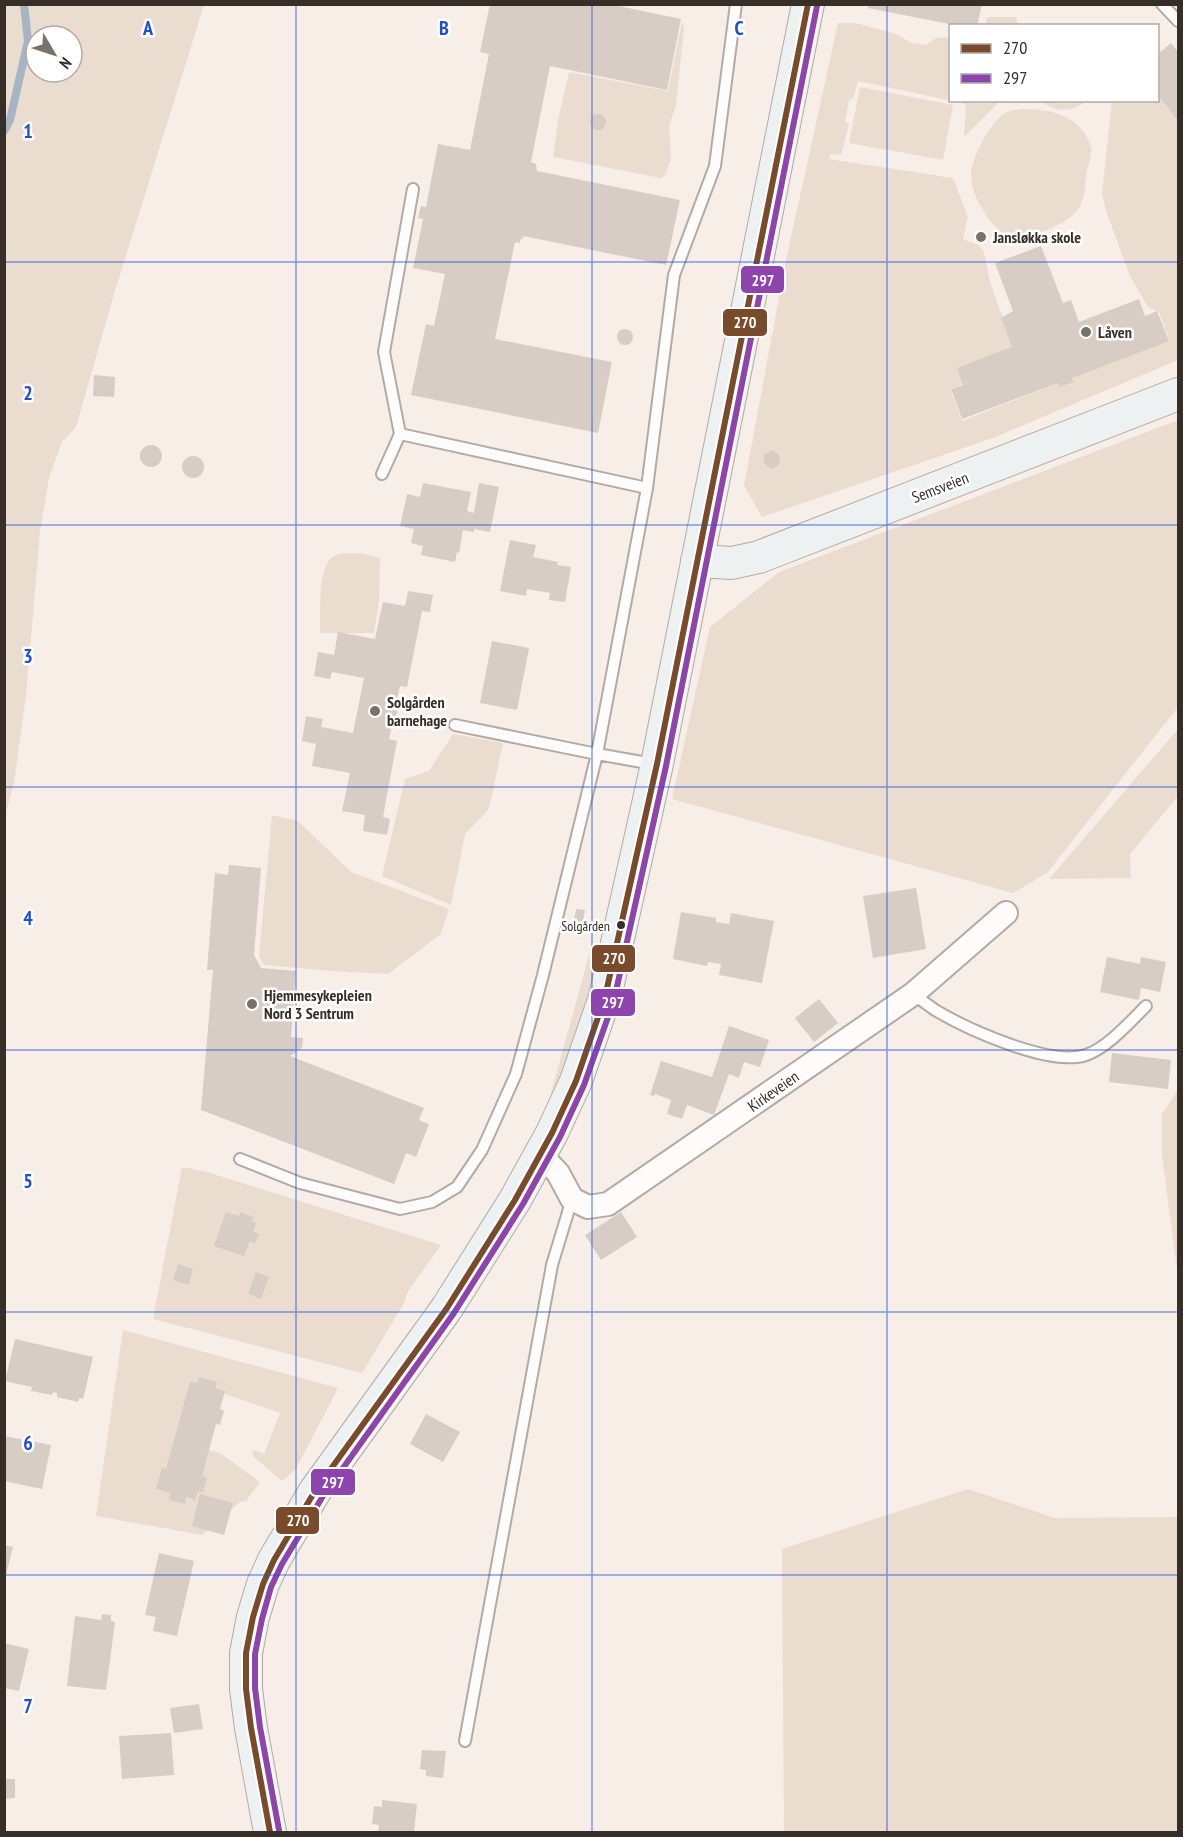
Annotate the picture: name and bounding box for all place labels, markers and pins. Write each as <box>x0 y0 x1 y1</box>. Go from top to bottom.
place label: Jansløkka skole <box>992 227 1081 247</box>
marker: Jansløkka skole <box>974 230 988 244</box>
place label: Låven <box>1098 322 1132 342</box>
marker: Låven <box>1079 325 1093 339</box>
place label: Solgården barnehage <box>387 692 447 730</box>
marker: Solgården barnehage <box>368 704 382 718</box>
place label: Solgården <box>561 917 610 935</box>
marker: Solgården <box>615 919 627 931</box>
place label: Hjemmesykepleien Nord 3 Sentrum <box>264 985 372 1023</box>
marker: Hjemmesykepleien Nord 3 Sentrum <box>245 997 259 1011</box>

